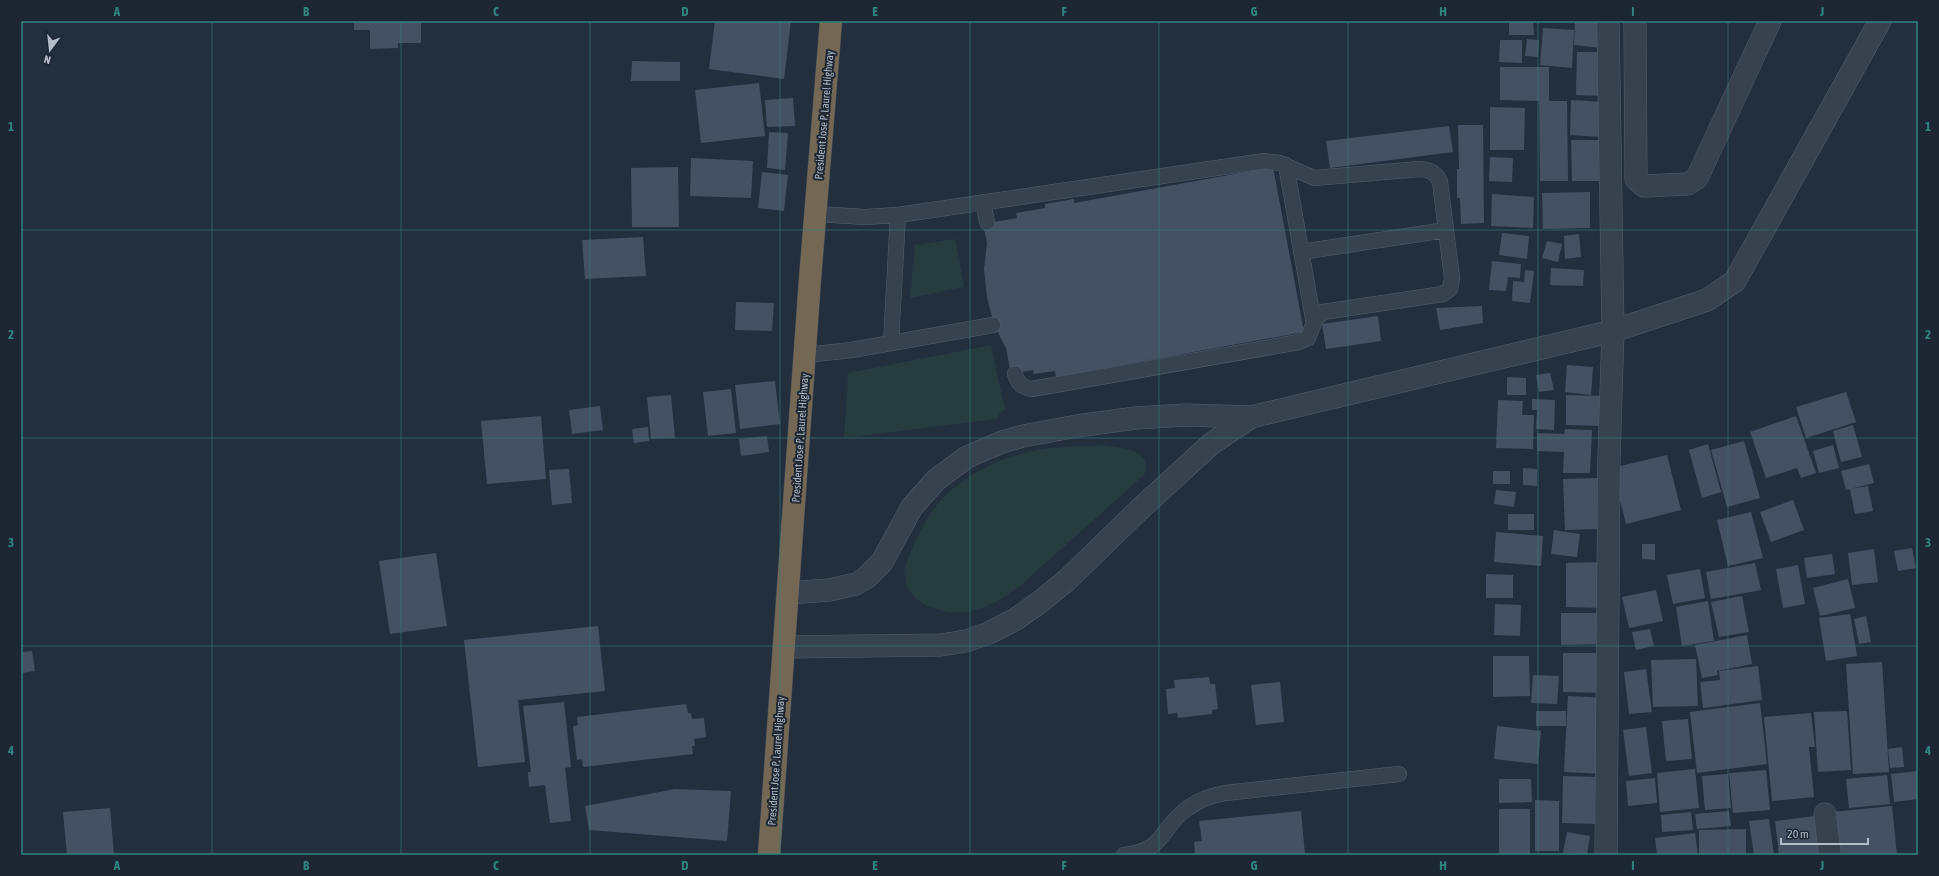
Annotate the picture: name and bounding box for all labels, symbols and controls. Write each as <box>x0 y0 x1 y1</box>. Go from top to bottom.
text: A <box>113 4 121 19</box>
text: B <box>303 4 310 19</box>
text: C <box>493 4 499 19</box>
text: D <box>681 4 689 19</box>
text: E <box>872 4 878 19</box>
text: F <box>1061 4 1067 19</box>
text: G <box>1251 4 1258 19</box>
text: H <box>1439 4 1447 19</box>
text: I <box>1631 4 1635 19</box>
text: J <box>1819 4 1824 19</box>
north arrow <box>30 30 70 70</box>
street label: President Jose P. Laurel Highway <box>812 50 836 180</box>
text: N <box>43 53 52 66</box>
text: 1 <box>8 119 14 134</box>
text: 1 <box>1925 119 1931 134</box>
text: 2 <box>8 327 14 342</box>
text: 2 <box>1925 327 1931 342</box>
street label: President Jose P. Laurel Highway <box>790 373 811 503</box>
text: 3 <box>8 535 14 550</box>
text: 3 <box>1925 535 1931 550</box>
street label: President Jose P. Laurel Highway <box>766 696 787 826</box>
text: 4 <box>7 743 14 758</box>
text: 4 <box>1924 743 1931 758</box>
scale bar <box>1781 820 1868 846</box>
text: 20 m <box>1787 827 1809 841</box>
text: A <box>113 858 121 873</box>
text: B <box>303 858 310 873</box>
text: C <box>493 858 499 873</box>
text: D <box>681 858 689 873</box>
text: E <box>872 858 878 873</box>
text: F <box>1061 858 1067 873</box>
text: G <box>1251 858 1258 873</box>
text: H <box>1439 858 1447 873</box>
text: I <box>1631 858 1635 873</box>
text: J <box>1819 858 1824 873</box>

